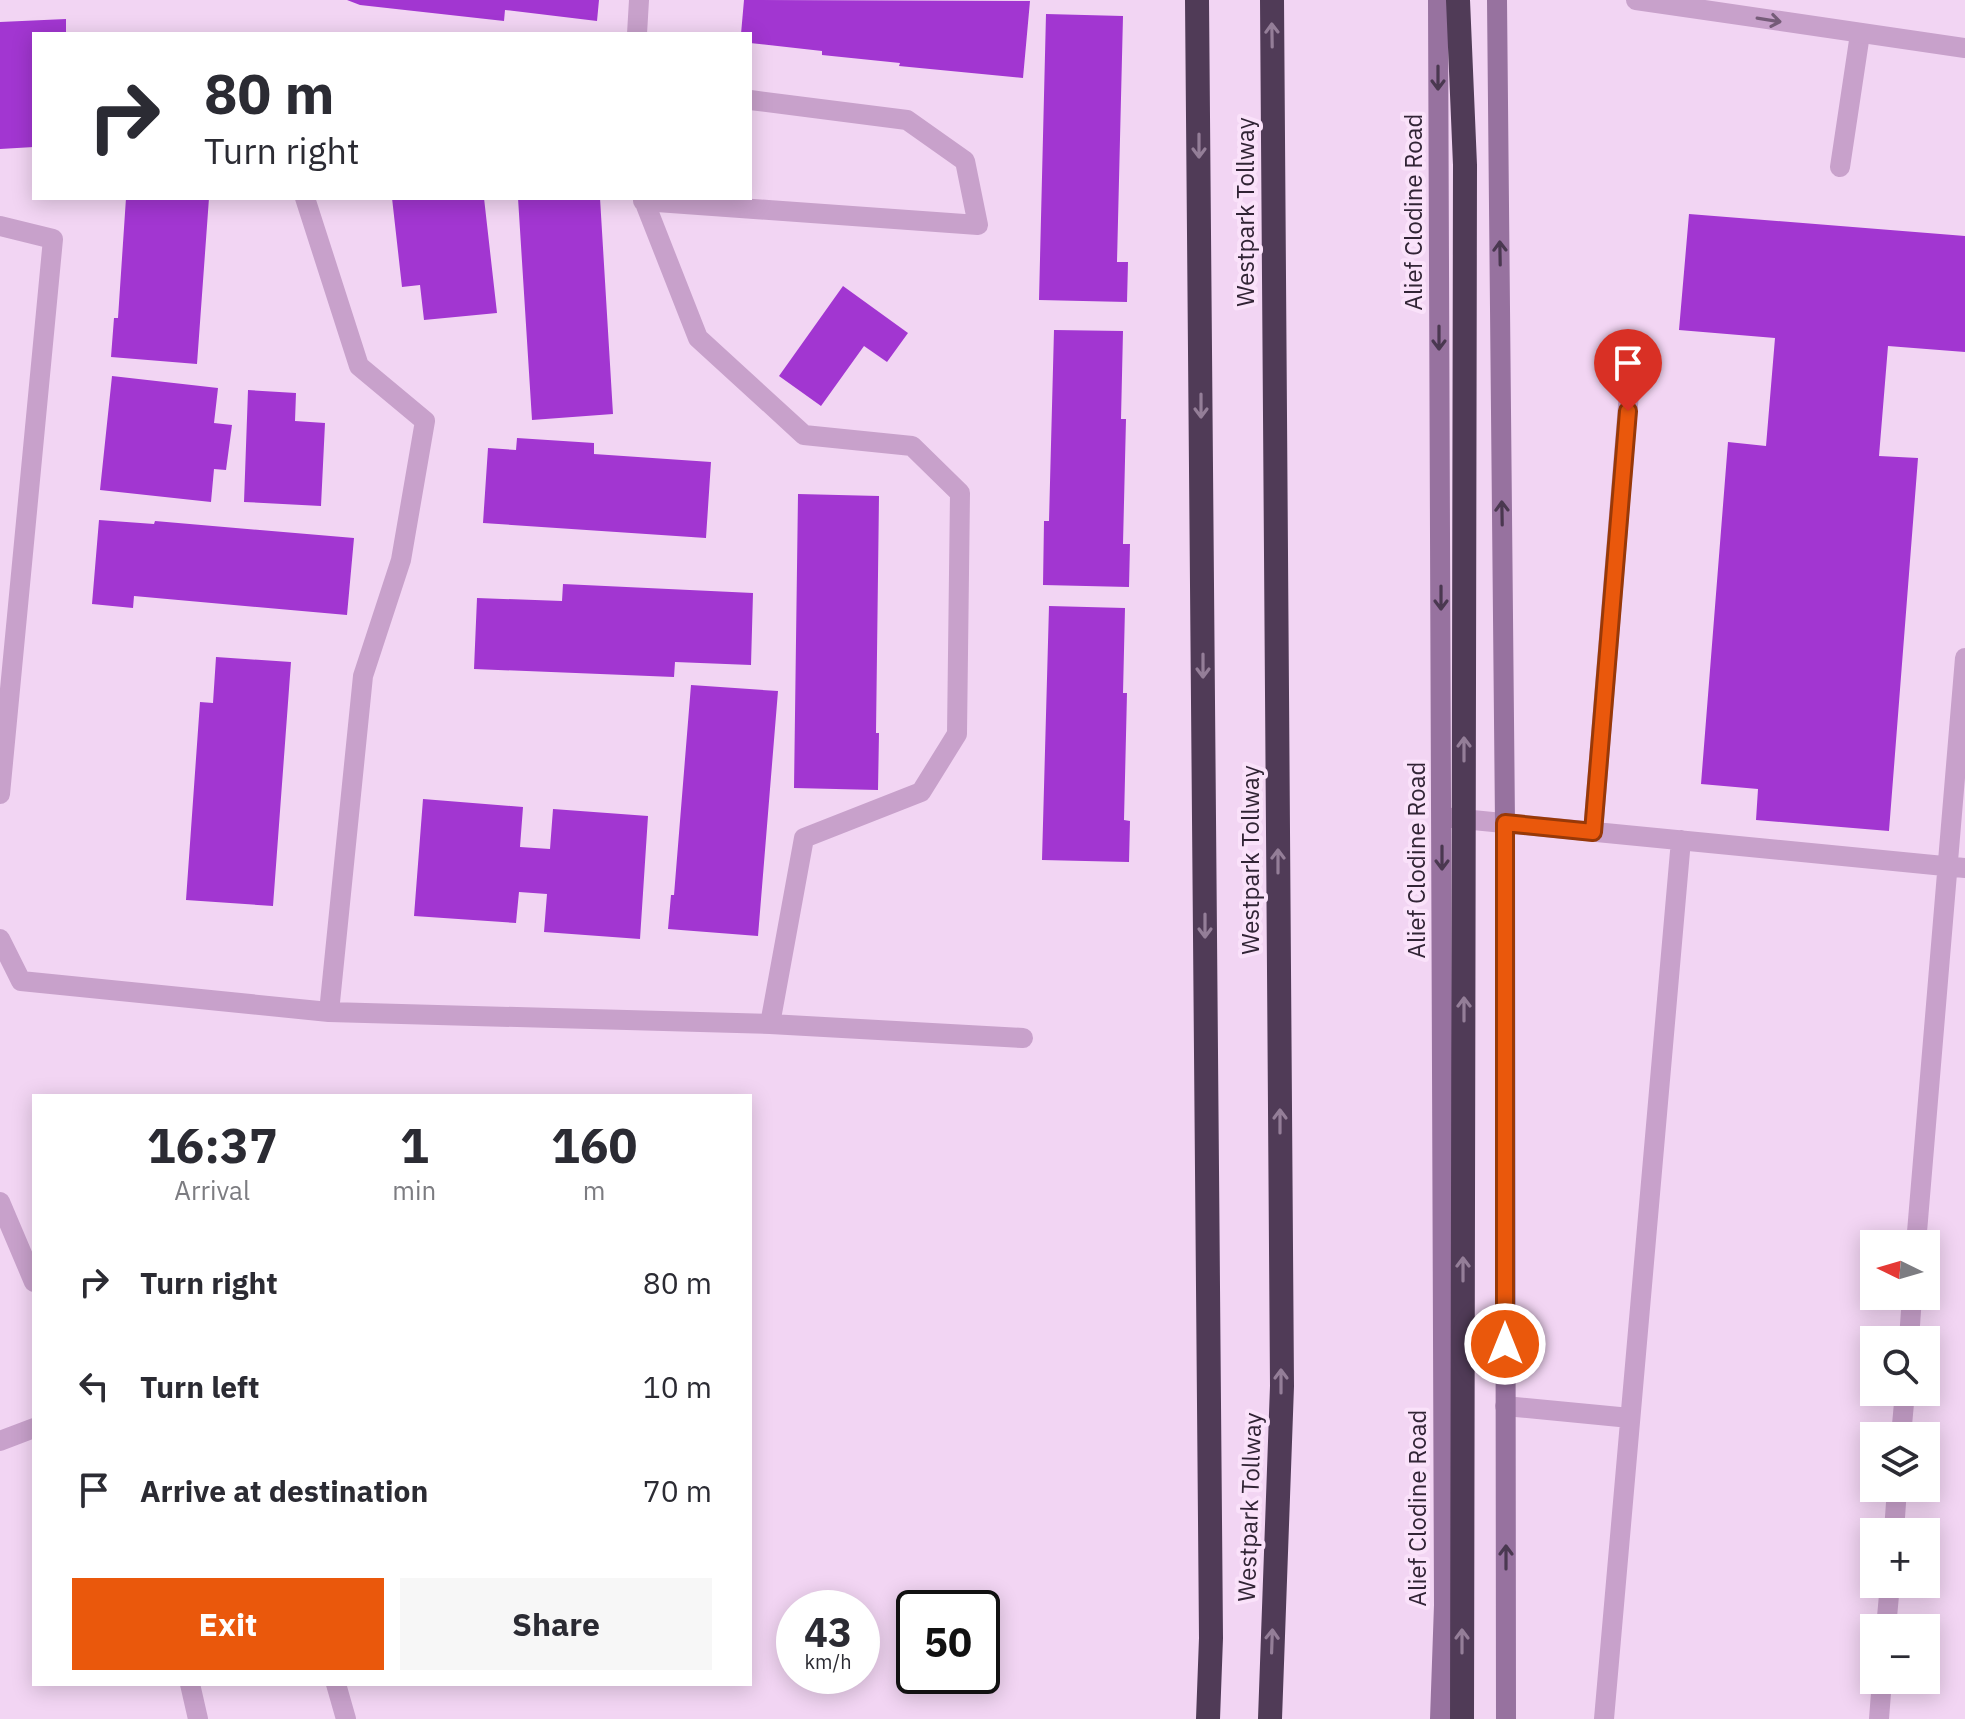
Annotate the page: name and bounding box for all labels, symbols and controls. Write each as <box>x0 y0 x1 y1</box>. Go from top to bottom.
one-way arrow <box>1756 13 1781 28</box>
one-way arrow <box>1264 22 1280 49</box>
text: 80 m <box>204 57 334 129</box>
icon: right <box>72 64 176 168</box>
one-way arrow <box>1430 64 1446 91</box>
street label: Alief Clodine Road <box>1397 114 1429 310</box>
street label: Westpark Tollway <box>1229 117 1261 307</box>
text: Turn right <box>204 127 360 174</box>
one-way arrow <box>1191 132 1206 159</box>
one-way arrow <box>1492 240 1508 267</box>
one-way arrow <box>1431 324 1447 351</box>
pin <box>1594 329 1662 411</box>
icon: arrive <box>1606 341 1650 385</box>
one-way arrow <box>1193 392 1209 419</box>
one-way arrow <box>1494 500 1510 527</box>
one-way arrow <box>1433 584 1449 611</box>
one-way arrow <box>1195 652 1211 679</box>
one-way arrow <box>1456 736 1472 763</box>
street label: Alief Clodine Road <box>1400 762 1432 958</box>
street label: Westpark Tollway <box>1234 765 1266 955</box>
one-way arrow <box>1434 844 1450 871</box>
one-way arrow <box>1270 848 1286 875</box>
one-way arrow <box>1197 912 1213 939</box>
one-way arrow <box>1456 996 1471 1023</box>
one-way arrow <box>1272 1108 1288 1135</box>
text: 16:37 <box>147 1114 278 1176</box>
text: 1 <box>400 1114 429 1176</box>
text: 160 <box>551 1114 637 1176</box>
text: Arrival <box>174 1173 250 1207</box>
text: min <box>392 1173 436 1207</box>
text: m <box>583 1173 605 1207</box>
north arrow <box>1860 1230 1940 1310</box>
map controls <box>1860 1230 1940 1694</box>
one-way arrow <box>1455 1256 1471 1283</box>
icon: right <box>72 1260 116 1304</box>
text: Turn right <box>140 1263 278 1302</box>
text: 80 m <box>643 1263 712 1302</box>
position arrow <box>1463 1302 1547 1386</box>
button: search <box>1860 1326 1940 1406</box>
icon: left <box>72 1364 116 1408</box>
text: Turn left <box>140 1367 259 1406</box>
text: 10 m <box>643 1367 712 1406</box>
one-way arrow <box>1273 1368 1289 1395</box>
street label: Alief Clodine Road <box>1401 1410 1433 1606</box>
street label: Westpark Tollway <box>1230 1412 1268 1602</box>
button: layers <box>1860 1422 1940 1502</box>
icon: arrive <box>72 1468 116 1512</box>
text: Arrive at destination <box>140 1471 428 1510</box>
text: 70 m <box>643 1471 712 1510</box>
button: + <box>1860 1518 1940 1598</box>
one-way arrow <box>1498 1544 1513 1571</box>
button: Exit <box>72 1578 384 1670</box>
button: Share <box>400 1578 712 1670</box>
speed limit sign: 50 <box>896 1590 1000 1694</box>
text: 43 <box>804 1606 852 1658</box>
button: − <box>1860 1614 1940 1694</box>
one-way arrow <box>1265 1628 1280 1655</box>
one-way arrow <box>1454 1628 1470 1655</box>
text: km/h <box>804 1648 852 1675</box>

